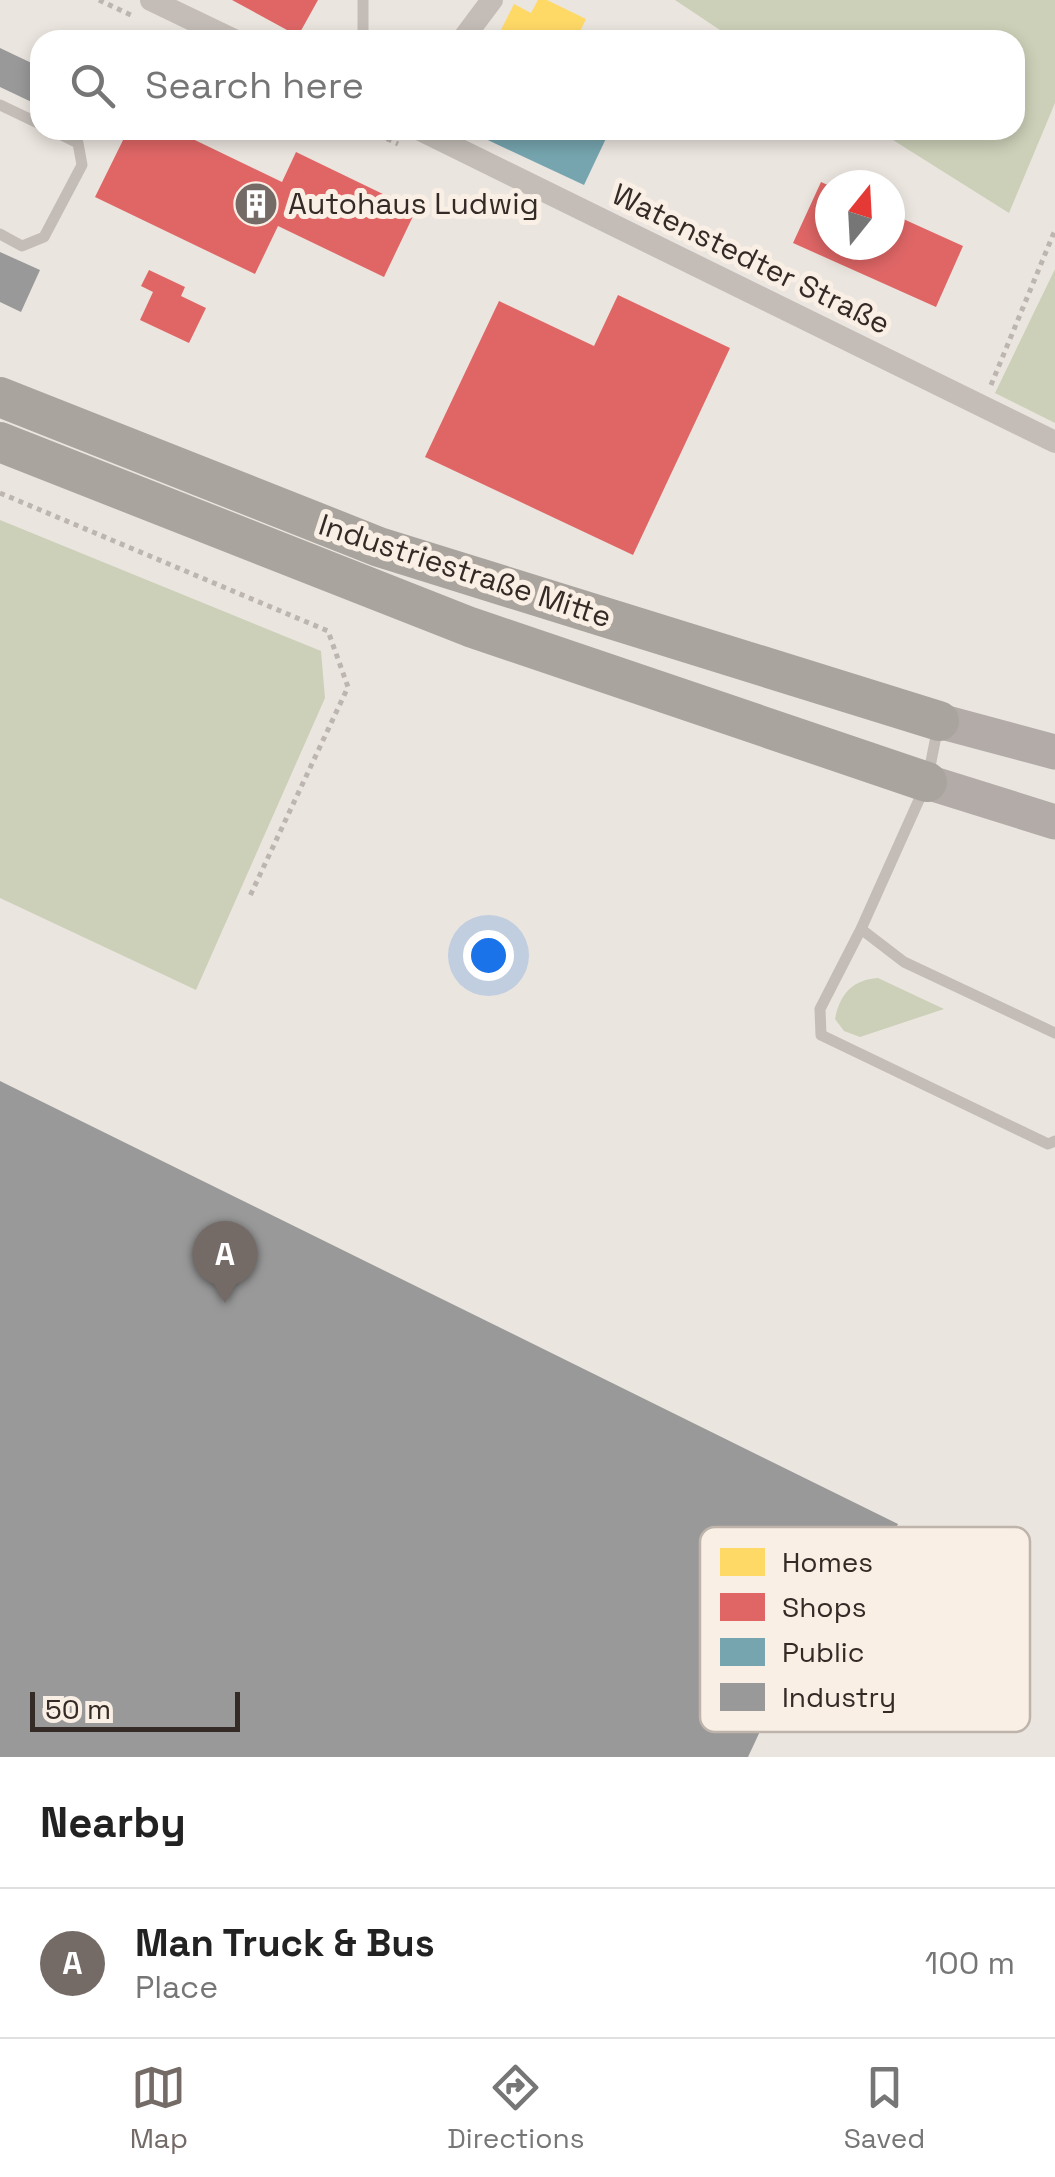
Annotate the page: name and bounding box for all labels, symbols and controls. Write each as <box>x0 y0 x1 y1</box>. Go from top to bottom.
search box <box>30 30 1025 140</box>
icon: search <box>65 58 120 113</box>
text: Search here <box>145 61 364 109</box>
north arrow <box>815 170 905 260</box>
street label: Watenstedter Straße <box>606 174 897 343</box>
building icon: Autohaus Ludwig <box>233 181 279 227</box>
place label: Autohaus Ludwig <box>288 184 539 223</box>
street label: Industriestraße Mitte <box>314 505 616 636</box>
your location <box>463 930 514 981</box>
pin: A <box>192 1220 258 1303</box>
legend <box>700 1527 1030 1732</box>
text: Homes <box>782 1544 873 1580</box>
text: Shops <box>782 1589 866 1625</box>
text: Public <box>782 1634 864 1670</box>
text: Industry <box>782 1679 896 1715</box>
scale bar <box>30 1687 240 1732</box>
text: 50 m <box>45 1691 111 1727</box>
text: Nearby <box>40 1796 186 1849</box>
text: Man Truck & Bus <box>135 1919 435 1967</box>
text: A <box>62 1943 83 1983</box>
text: 100 m <box>925 1943 1015 1983</box>
text: Place <box>135 1967 218 2007</box>
tab: Map <box>130 2060 188 2156</box>
tab: Directions <box>447 2060 584 2156</box>
tab: Saved <box>844 2060 925 2156</box>

